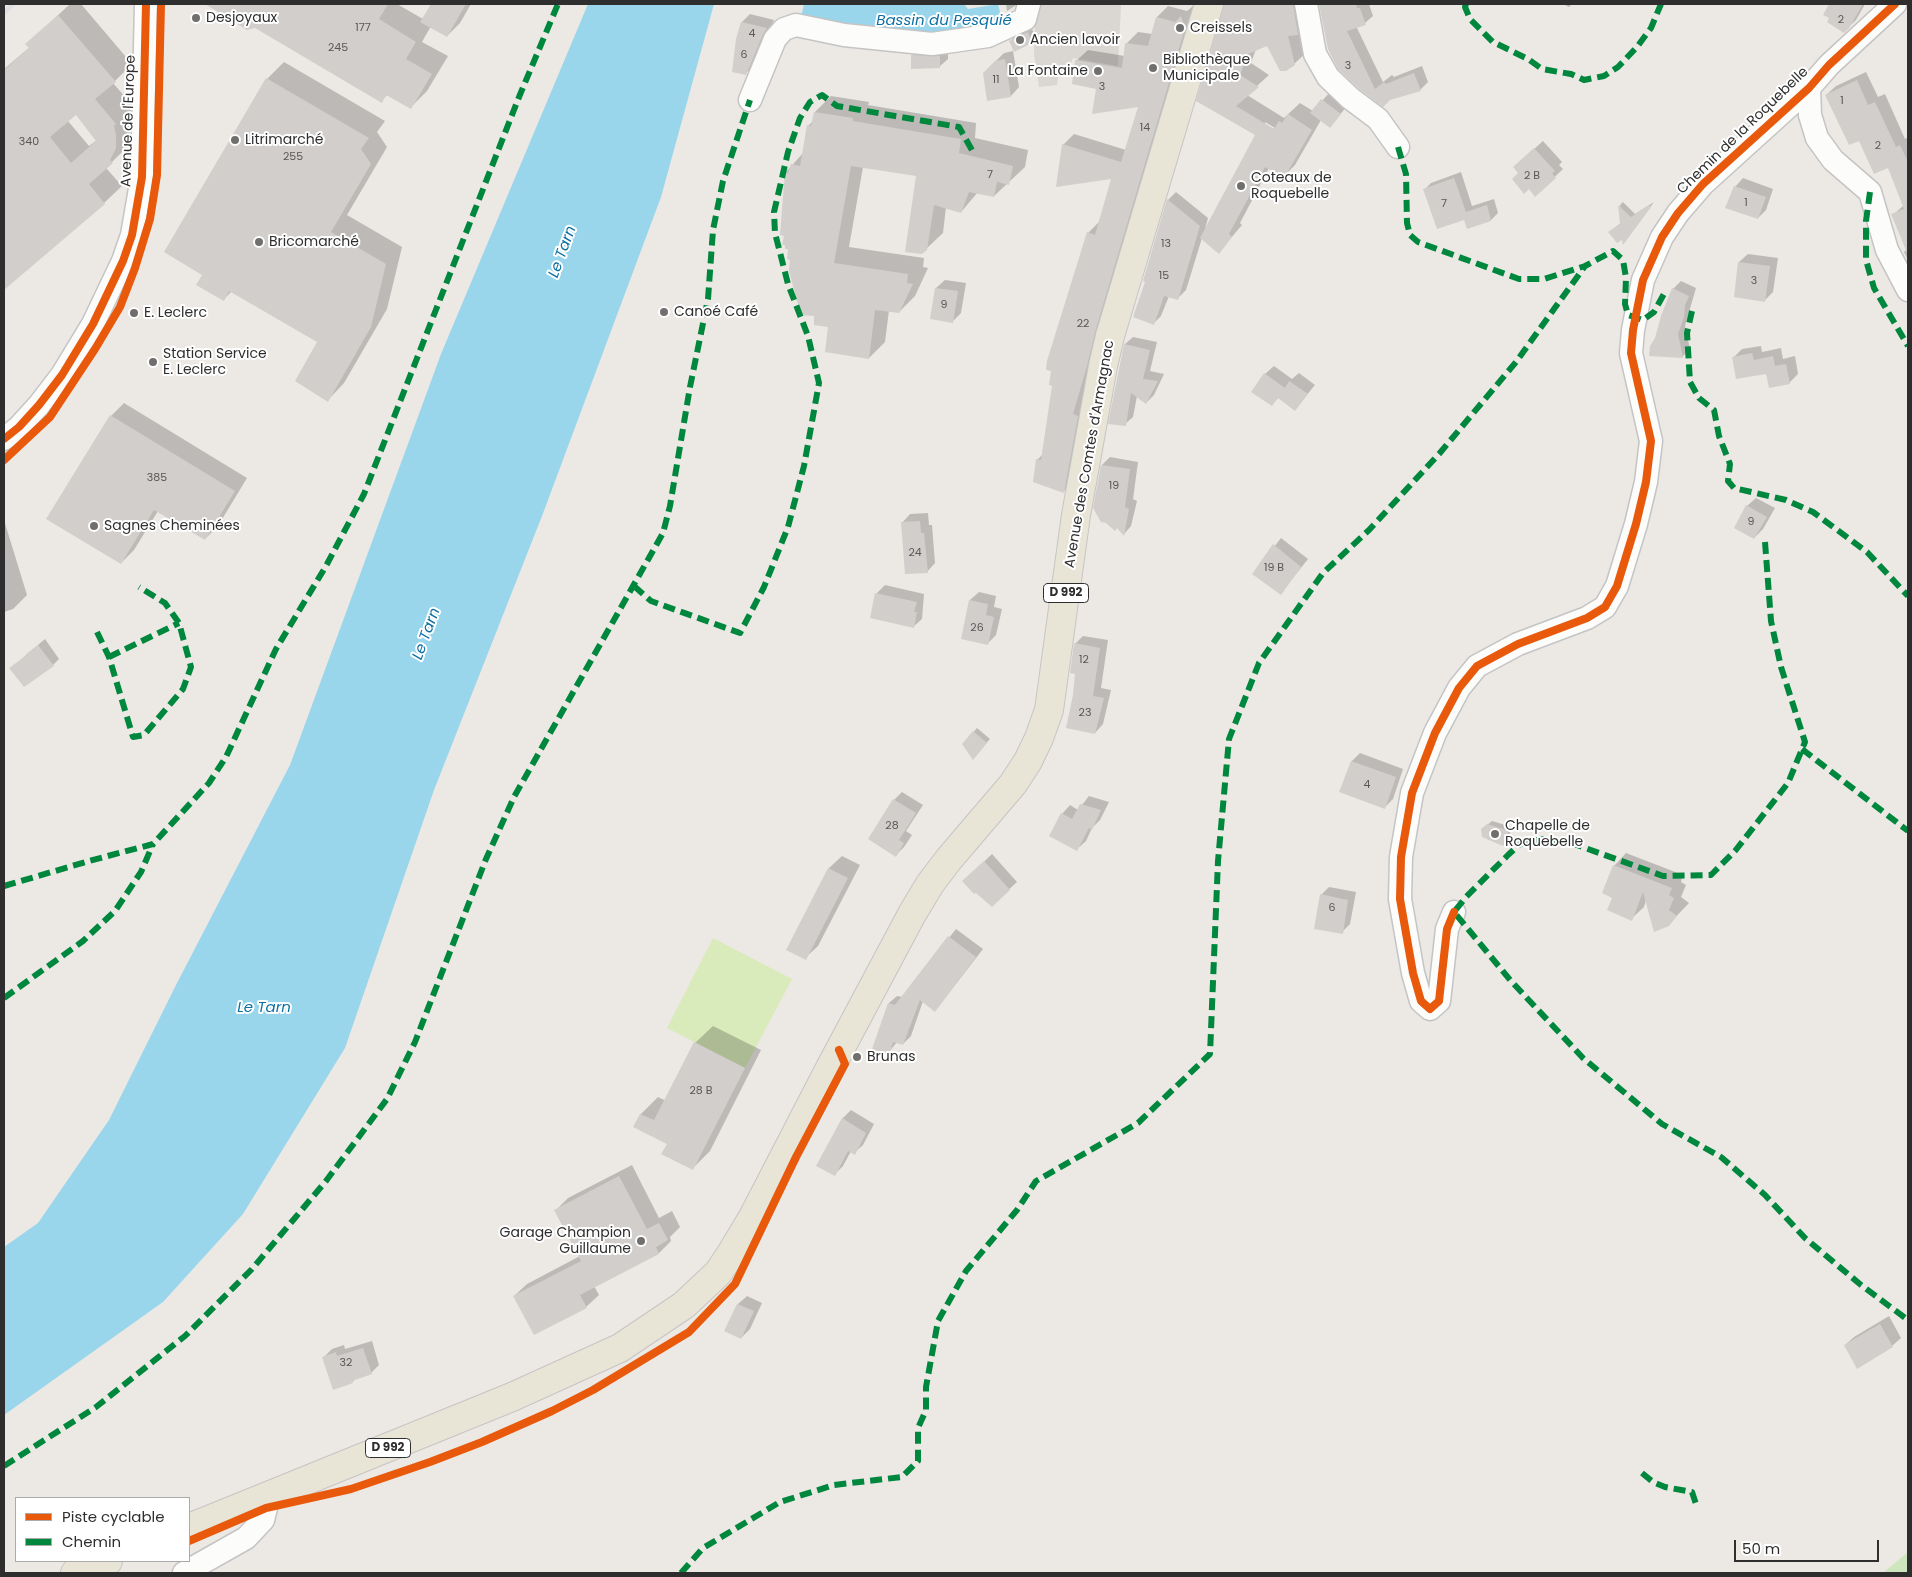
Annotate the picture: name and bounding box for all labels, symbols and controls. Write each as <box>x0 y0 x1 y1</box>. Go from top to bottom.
place label: Desjoyaux <box>206 10 277 26</box>
marker: Desjoyaux <box>190 12 202 24</box>
water label: Bassin du Pesquié <box>876 12 1012 30</box>
house number: 2 <box>1838 13 1844 27</box>
place label: Creissels <box>1190 20 1252 36</box>
house number: 177 <box>355 21 371 35</box>
marker: Creissels <box>1174 22 1186 34</box>
house number: 4 <box>749 27 755 41</box>
place label: Ancien lavoir <box>1030 32 1120 48</box>
marker: Ancien lavoir <box>1014 34 1026 46</box>
house number: 245 <box>328 41 348 55</box>
house number: 6 <box>741 48 747 62</box>
place label: Bibliothèque Municipale <box>1163 52 1250 84</box>
street label: Avenue de l'Europe <box>118 55 140 187</box>
house number: 3 <box>1345 59 1351 73</box>
marker: Bibliothèque Municipale <box>1147 62 1159 74</box>
place label: La Fontaine <box>1008 63 1088 79</box>
street label: Chemin de la Roquebelle <box>1674 64 1812 198</box>
marker: La Fontaine <box>1092 65 1104 77</box>
house number: 11 <box>992 73 1000 87</box>
house number: 3 <box>1099 80 1105 94</box>
house number: 1 <box>1840 94 1844 108</box>
house number: 14 <box>1140 121 1150 135</box>
place label: Litrimarché <box>245 132 323 148</box>
marker: Litrimarché <box>229 134 241 146</box>
house number: 340 <box>19 135 39 149</box>
house number: 2 <box>1875 139 1881 153</box>
house number: 255 <box>283 150 303 164</box>
house number: 7 <box>987 168 993 182</box>
house number: 2 B <box>1524 169 1540 183</box>
place label: Coteaux de Roquebelle <box>1251 170 1332 202</box>
marker: Coteaux de Roquebelle <box>1235 180 1247 192</box>
house number: 1 <box>1744 196 1748 210</box>
house number: 7 <box>1441 197 1447 211</box>
water label: Le Tarn <box>545 224 581 280</box>
place label: Bricomarché <box>269 234 359 250</box>
marker: Bricomarché <box>253 236 265 248</box>
house number: 13 <box>1161 237 1171 251</box>
house number: 15 <box>1159 269 1169 283</box>
house number: 3 <box>1751 274 1757 288</box>
house number: 9 <box>941 298 947 312</box>
place label: Canoé Café <box>674 304 758 320</box>
place label: E. Leclerc <box>144 305 207 321</box>
marker: Canoé Café <box>658 306 670 318</box>
marker: E. Leclerc <box>128 307 140 319</box>
house number: 22 <box>1077 317 1089 331</box>
street label: Avenue des Comtes d'Armagnac <box>1062 339 1118 569</box>
place label: Station Service E. Leclerc <box>163 346 267 378</box>
marker: Station Service E. Leclerc <box>147 356 159 368</box>
house number: 385 <box>147 471 167 485</box>
house number: 19 <box>1109 479 1119 493</box>
house number: 9 <box>1748 515 1754 529</box>
place label: Sagnes Cheminées <box>104 518 240 534</box>
marker: Sagnes Cheminées <box>88 520 100 532</box>
house number: 24 <box>908 546 922 560</box>
house number: 19 B <box>1264 561 1284 575</box>
road number: D 992 <box>1044 584 1088 602</box>
water label: Le Tarn <box>409 606 445 662</box>
house number: 26 <box>970 621 984 635</box>
house number: 12 <box>1079 653 1089 667</box>
house number: 23 <box>1079 706 1091 720</box>
house number: 4 <box>1364 778 1370 792</box>
place label: Chapelle de Roquebelle <box>1505 818 1590 850</box>
house number: 28 <box>885 819 899 833</box>
marker: Chapelle de Roquebelle <box>1489 828 1501 840</box>
house number: 6 <box>1329 901 1335 915</box>
water label: Le Tarn <box>237 999 291 1017</box>
place label: Brunas <box>867 1049 915 1065</box>
marker: Brunas <box>851 1051 863 1063</box>
house number: 28 B <box>690 1084 712 1098</box>
place label: Garage Champion Guillaume <box>500 1225 631 1258</box>
marker: Garage Champion Guillaume <box>635 1235 647 1247</box>
house number: 32 <box>340 1356 352 1370</box>
road number: D 992 <box>366 1439 410 1458</box>
legend <box>15 1497 190 1562</box>
text: Piste cyclable <box>62 1506 165 1527</box>
scale bar <box>1737 1530 1882 1562</box>
text: Chemin <box>62 1531 121 1552</box>
text: 50 m <box>1742 1538 1780 1559</box>

